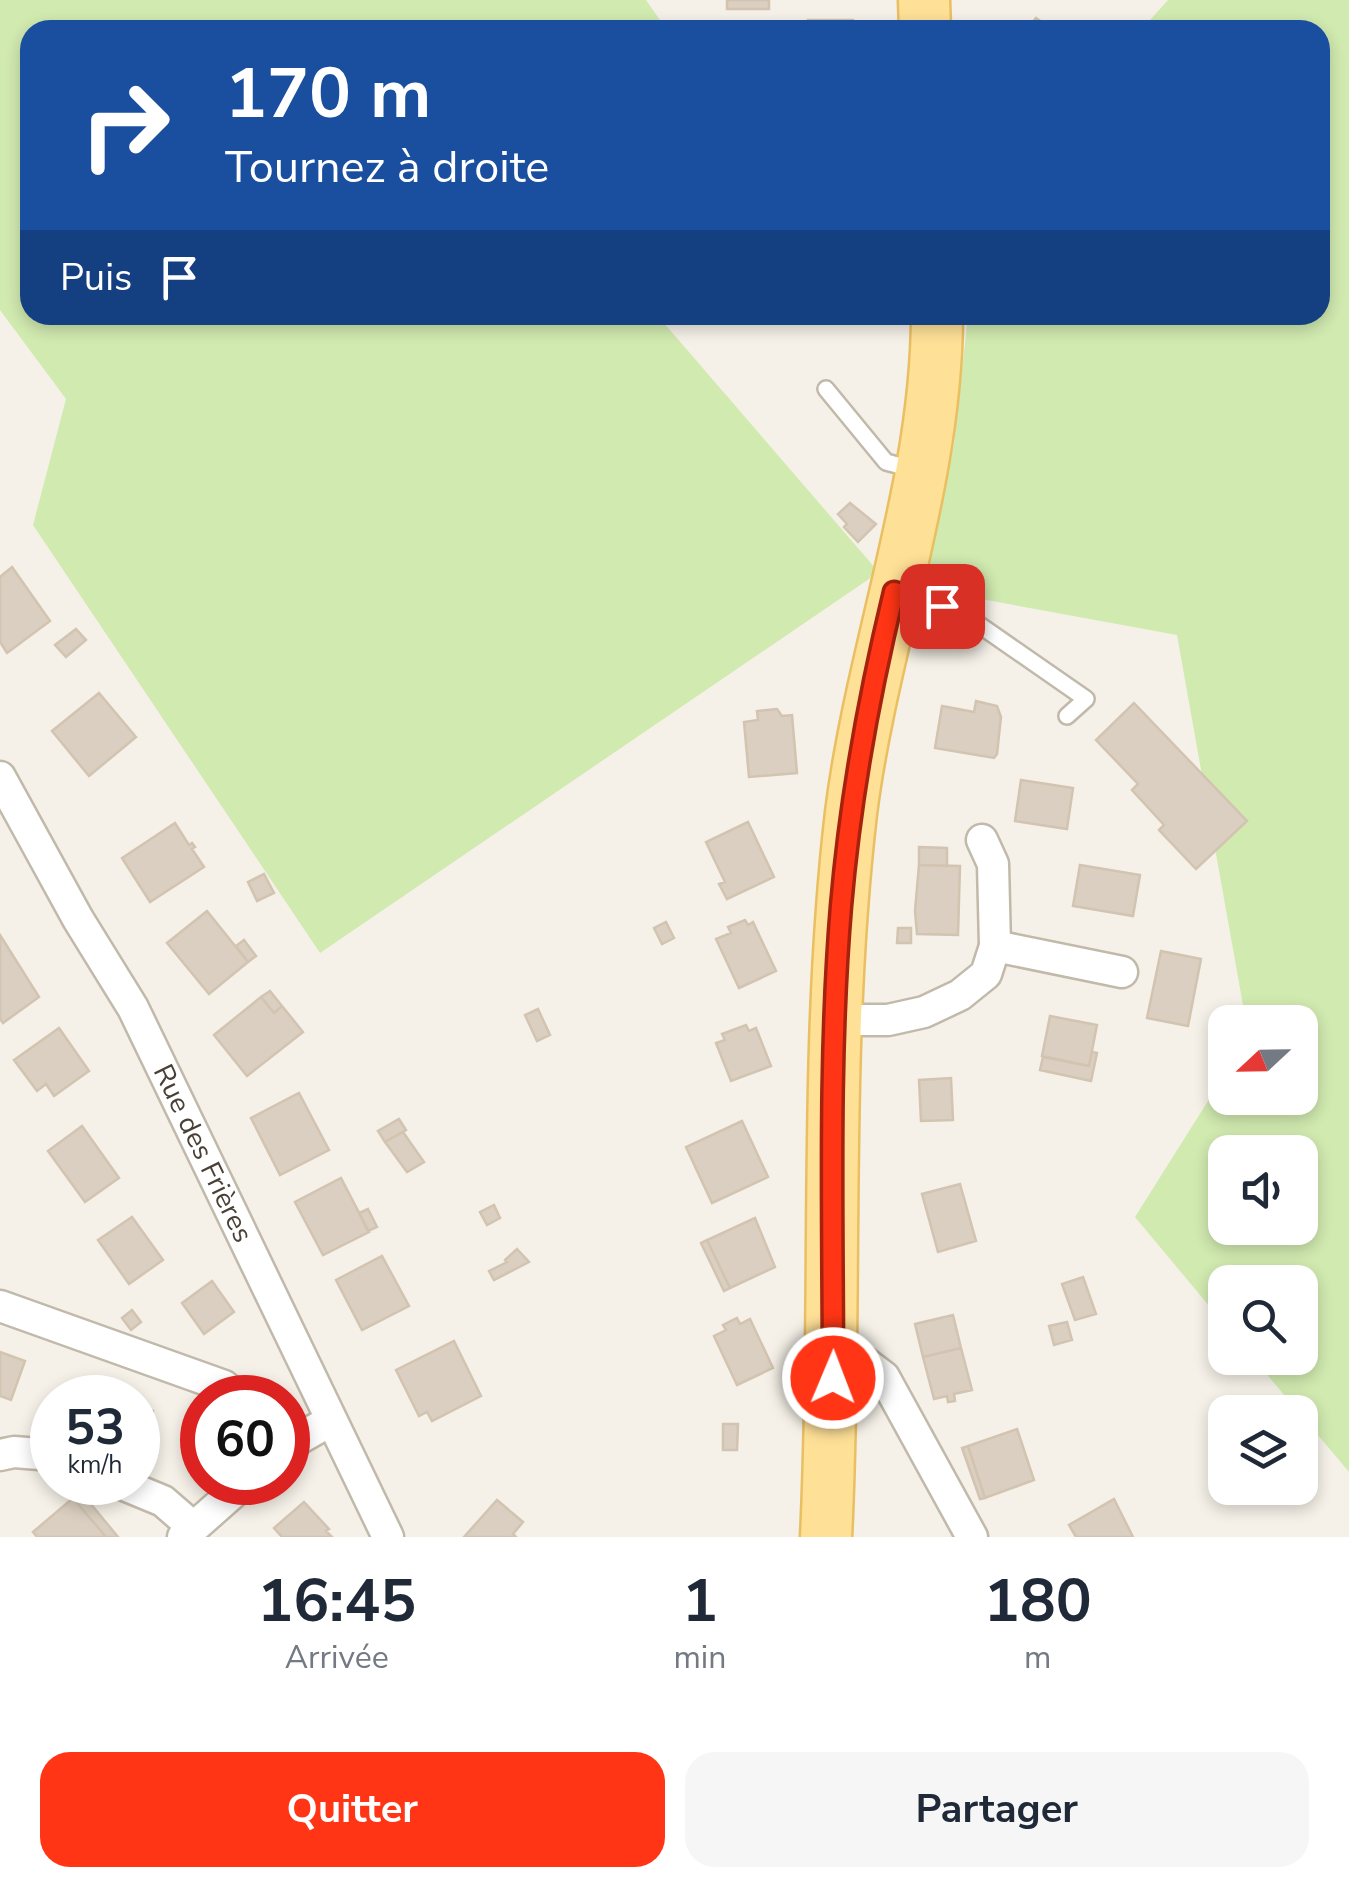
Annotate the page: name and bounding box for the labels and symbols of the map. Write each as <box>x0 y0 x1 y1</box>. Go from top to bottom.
pin <box>900 564 985 649</box>
north arrow <box>1208 1005 1318 1115</box>
street label: Rue des Frières <box>144 1058 262 1249</box>
position arrow <box>781 1326 885 1430</box>
speed limit sign: 60 <box>180 1375 310 1505</box>

